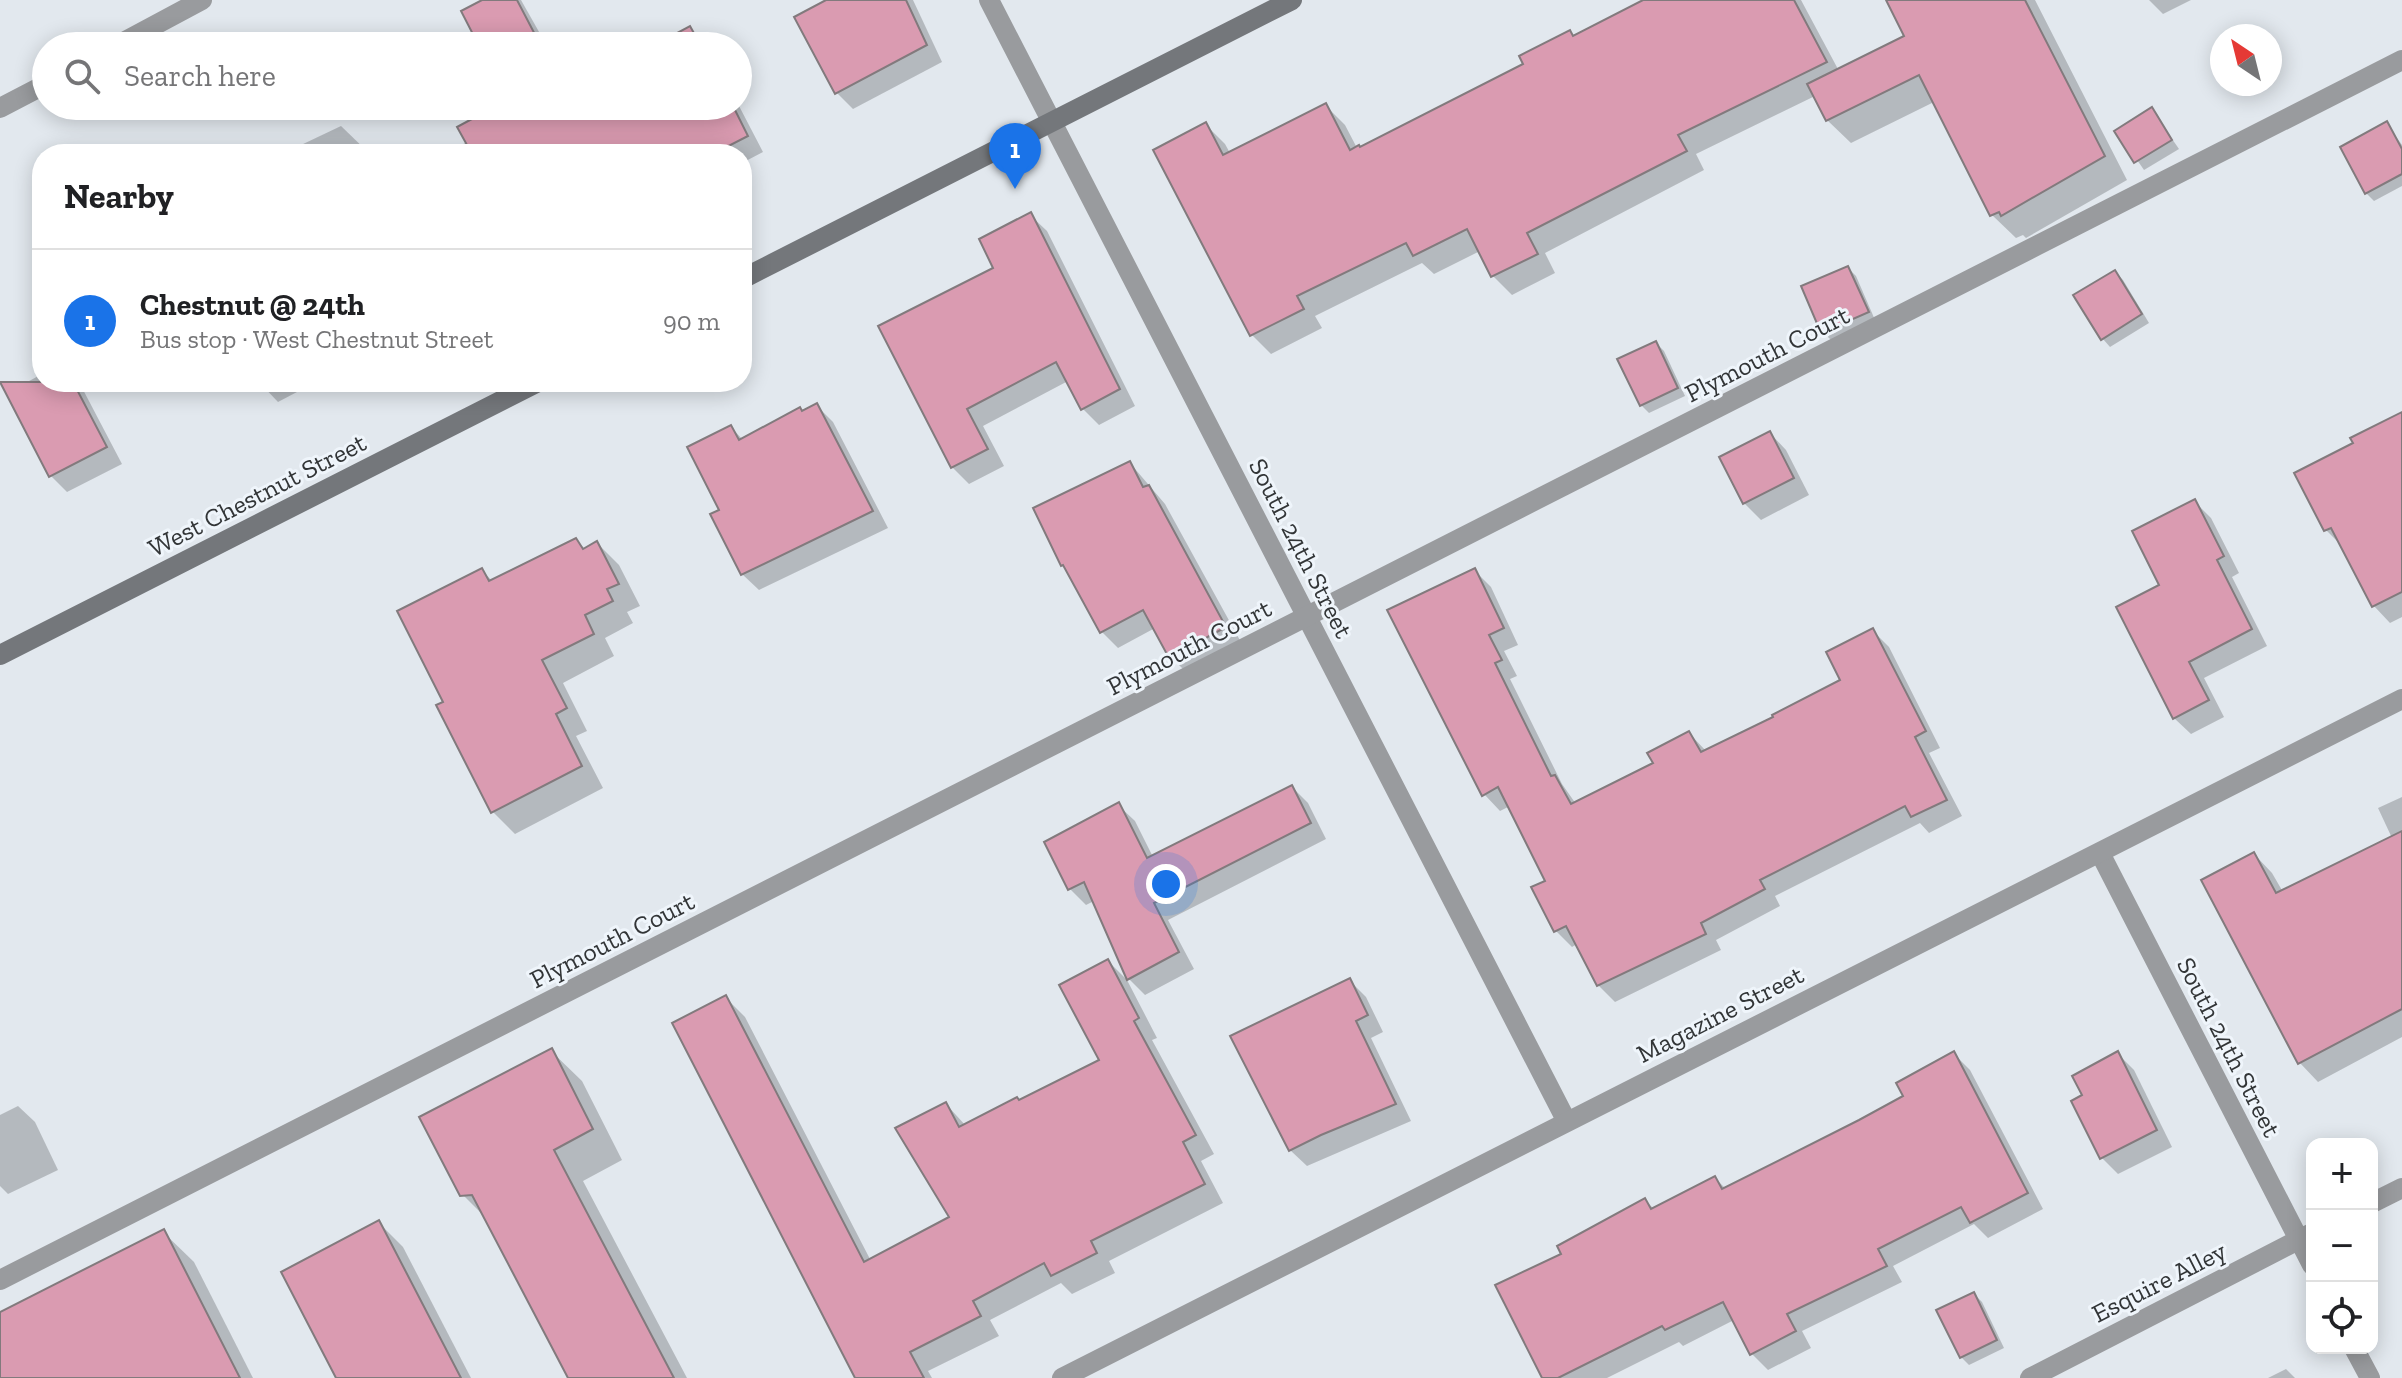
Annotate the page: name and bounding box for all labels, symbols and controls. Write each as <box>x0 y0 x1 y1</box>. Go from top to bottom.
north arrow <box>2210 24 2282 96</box>
search box <box>32 32 752 120</box>
icon: search <box>60 54 104 98</box>
text: Search here <box>124 58 276 94</box>
pin: 1 <box>989 123 1041 189</box>
text: Nearby <box>64 176 174 217</box>
text: Chestnut @ 24th <box>140 287 365 323</box>
street label: Plymouth Court <box>1679 299 1855 409</box>
text: 1 <box>85 305 95 337</box>
text: 90 m <box>663 305 720 337</box>
text: Bus stop · West Chestnut Street <box>140 323 493 355</box>
street label: West Chestnut Street <box>143 426 372 564</box>
street label: South 24th Street <box>1242 453 1360 644</box>
street label: Plymouth Court <box>1101 592 1277 702</box>
your location <box>1146 864 1186 904</box>
street label: Plymouth Court <box>524 885 700 995</box>
street label: South 24th Street <box>2170 952 2288 1143</box>
street label: Magazine Street <box>1631 958 1809 1070</box>
map controls <box>2306 1138 2378 1354</box>
button: + <box>2306 1138 2378 1210</box>
button: − <box>2306 1210 2378 1282</box>
street label: Esquire Alley <box>2087 1234 2232 1329</box>
button: locate <box>2306 1282 2378 1354</box>

